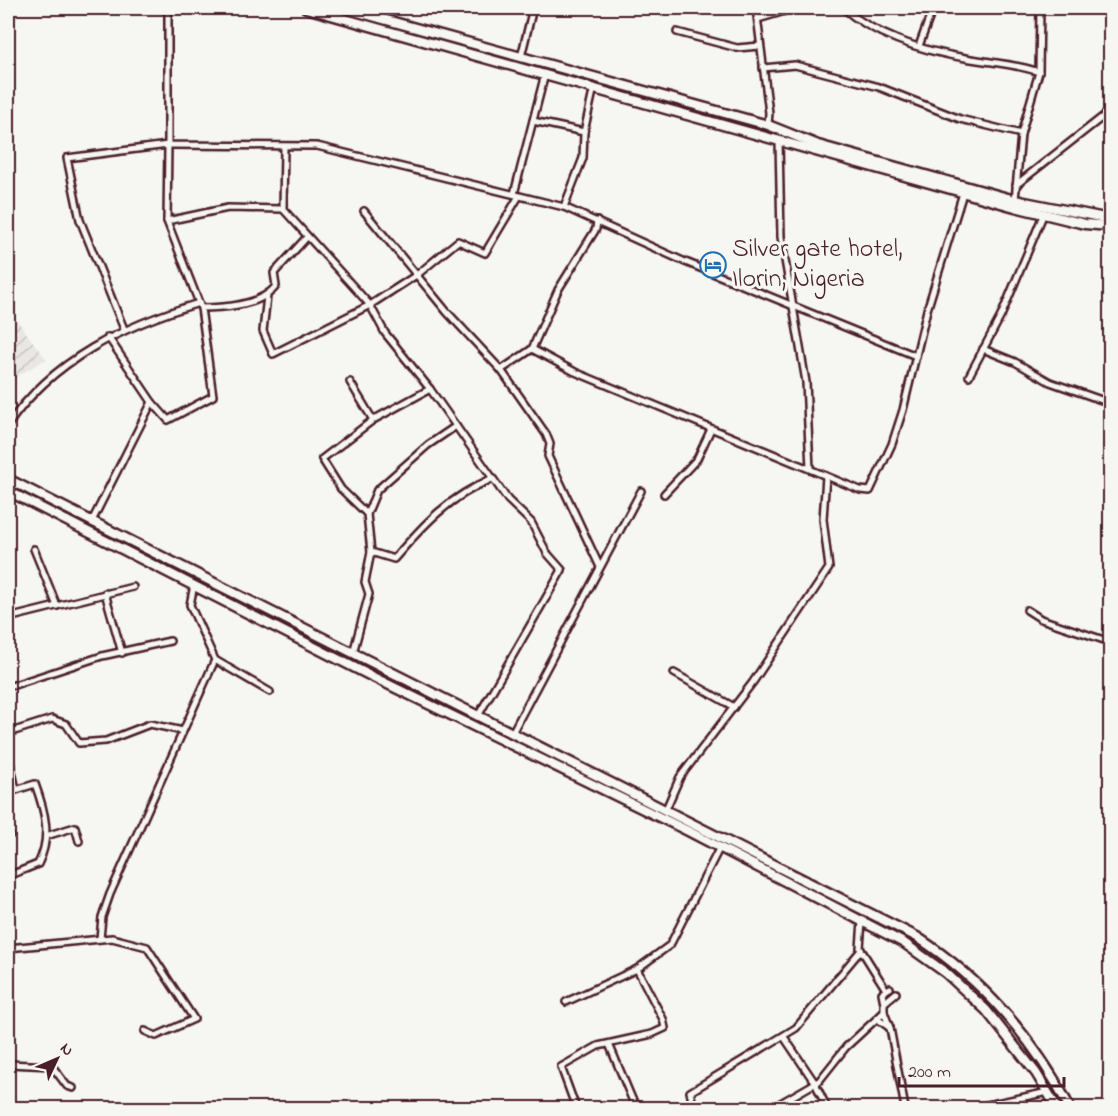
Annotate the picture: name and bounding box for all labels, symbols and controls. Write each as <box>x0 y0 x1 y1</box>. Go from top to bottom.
place label: Silver gate hotel, Ilorin, Nigeria <box>732 231 902 299</box>
hotel icon: Silver gate hotel, Ilorin, Nigeria <box>698 250 728 280</box>
north arrow <box>27 1029 87 1089</box>
text: N <box>54 1038 79 1062</box>
scale bar <box>899 1050 1064 1088</box>
text: 200 m <box>908 1060 951 1086</box>

